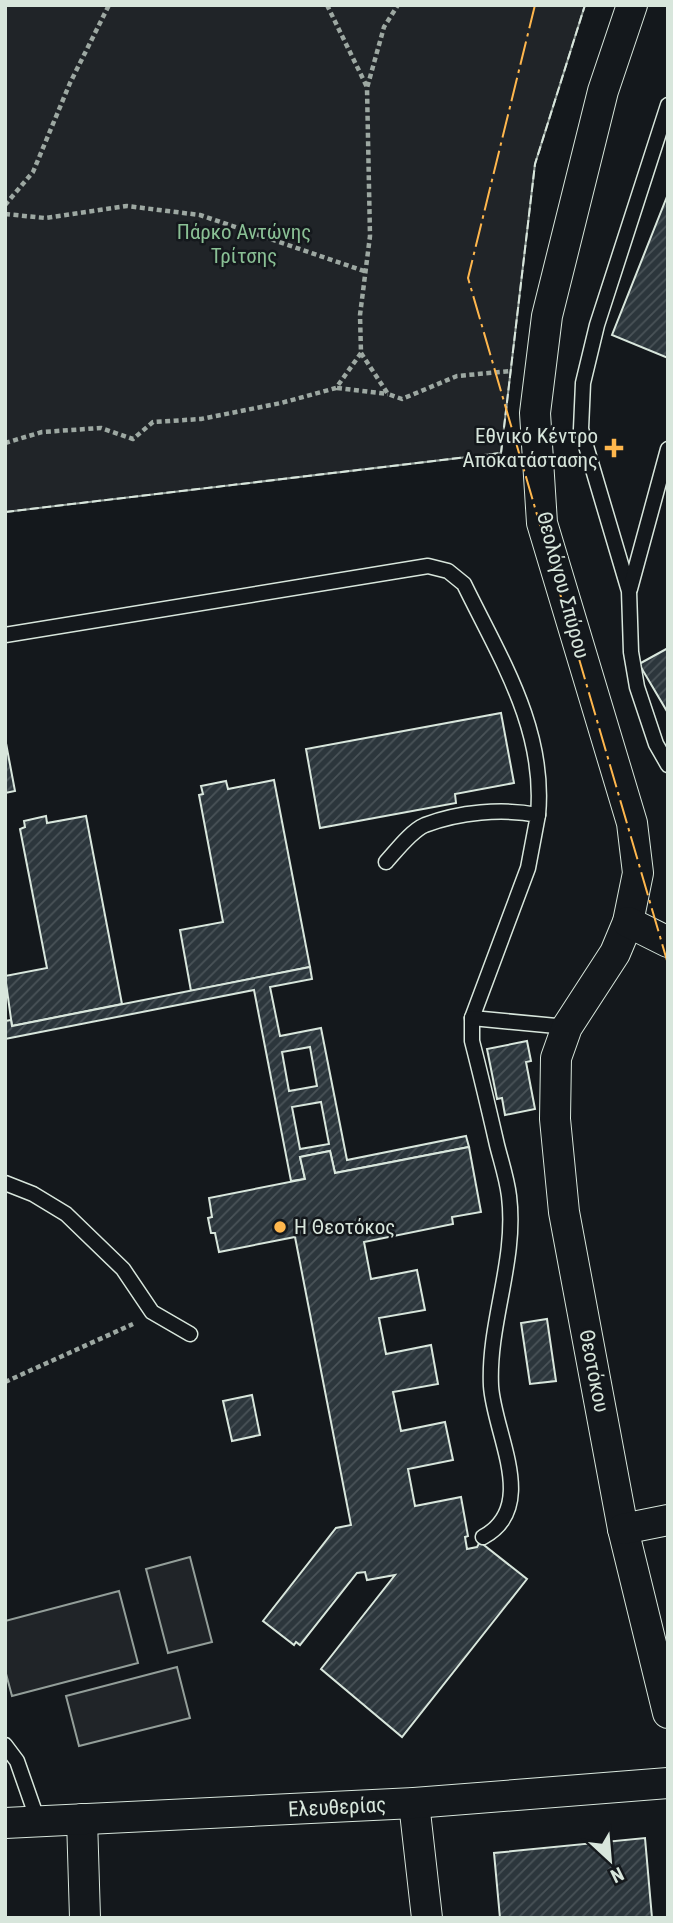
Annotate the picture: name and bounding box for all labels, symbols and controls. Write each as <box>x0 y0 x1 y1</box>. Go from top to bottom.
park label: Πάρκο Αντώνης Τρίτσης <box>177 220 311 268</box>
place label: Εθνικό Κέντρο Αποκατάστασης <box>463 424 598 472</box>
marker: Εθνικό Κέντρο Αποκατάστασης <box>604 438 624 458</box>
street label: Θεολόγου Σπύρου <box>532 509 594 661</box>
place label: Η Θεοτόκος <box>294 1215 395 1239</box>
marker: Η Θεοτόκος <box>272 1219 288 1235</box>
street label: Θεοτόκου <box>574 1328 614 1414</box>
street label: Ελευθερίας <box>287 1792 387 1822</box>
north arrow <box>575 1825 645 1895</box>
text: N <box>607 1862 628 1888</box>

